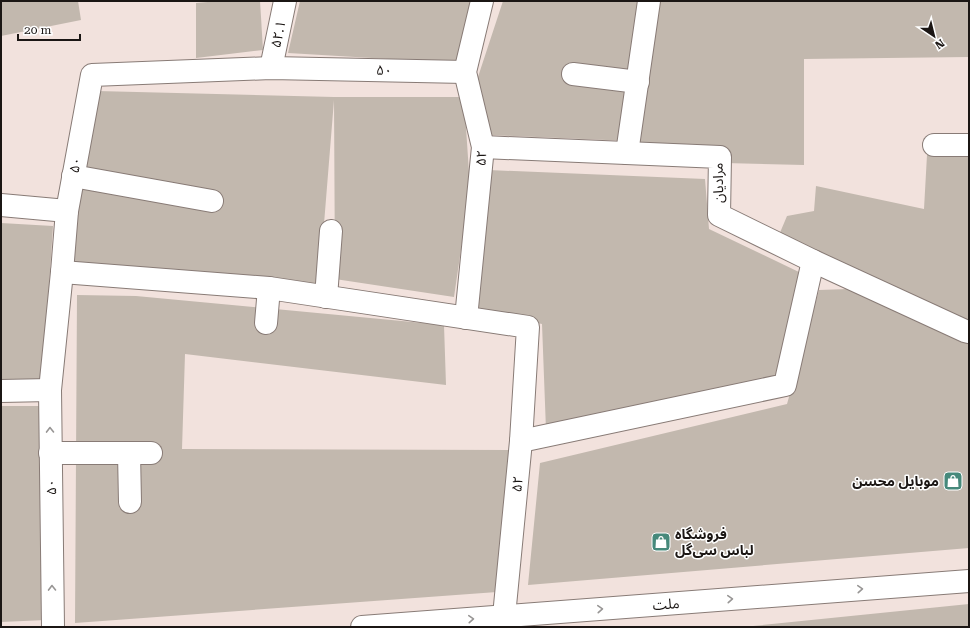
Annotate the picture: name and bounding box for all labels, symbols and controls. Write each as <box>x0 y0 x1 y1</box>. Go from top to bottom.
scale bar <box>18 16 80 42</box>
north arrow <box>914 16 954 56</box>
street label: ۵۲.۱ <box>267 19 289 49</box>
text: 20 m <box>24 23 51 37</box>
text: N <box>932 36 947 52</box>
street label: ۵۰ <box>376 62 392 78</box>
street label: ۵۲ <box>473 150 489 166</box>
street label: ۵۰ <box>66 156 84 174</box>
street label: مرادیان <box>710 163 727 203</box>
one-way arrow <box>46 427 54 433</box>
shop icon: موبایل محسن <box>942 470 964 492</box>
place label: موبایل محسن <box>852 473 939 489</box>
street label: ۵۲ <box>508 475 526 493</box>
street label: ۵۰ <box>43 479 59 495</box>
place label: فروشگاه لباس سی‌گل <box>675 526 754 558</box>
shop icon: فروشگاه لباس سی‌گل <box>650 531 672 553</box>
one-way arrow <box>857 584 863 593</box>
one-way arrow <box>48 585 56 591</box>
one-way arrow <box>727 594 733 603</box>
street label: ملت <box>652 595 680 613</box>
one-way arrow <box>597 604 603 613</box>
one-way arrow <box>468 614 474 623</box>

